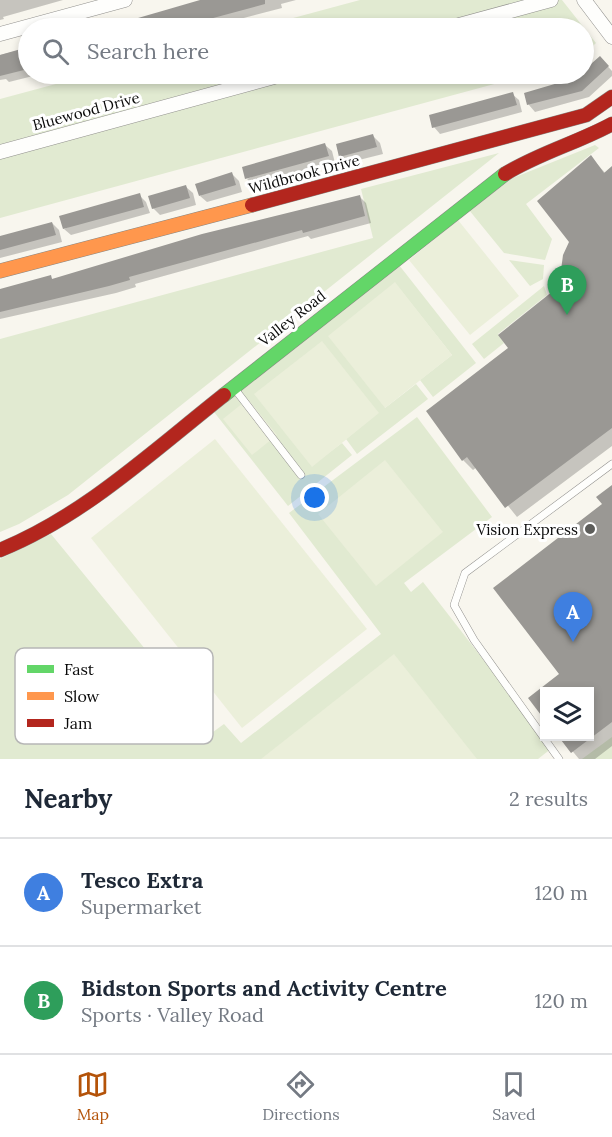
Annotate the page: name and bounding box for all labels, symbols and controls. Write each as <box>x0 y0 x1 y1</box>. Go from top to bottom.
search box <box>18 18 594 84</box>
icon: search <box>39 35 72 68</box>
text: Search here <box>87 37 209 65</box>
street label: Bluewood Drive <box>30 88 142 134</box>
street label: Wildbrook Drive <box>246 150 362 198</box>
pin: B <box>548 266 586 315</box>
street label: Valley Road <box>254 286 329 351</box>
your location <box>300 483 329 512</box>
place label: Vision Express <box>476 520 578 539</box>
marker: Vision Express <box>583 522 597 536</box>
pin: A <box>554 592 592 642</box>
legend <box>15 648 213 744</box>
text: Fast <box>64 659 95 679</box>
text: Slow <box>64 686 100 706</box>
map controls <box>540 687 594 741</box>
button: layers <box>540 687 594 741</box>
text: Jam <box>63 713 92 733</box>
text: Nearby <box>24 782 112 815</box>
text: 2 results <box>509 786 588 811</box>
text: Tesco Extra <box>81 866 203 894</box>
text: A <box>37 880 50 905</box>
text: 120 m <box>534 880 588 905</box>
text: Supermarket <box>81 894 201 919</box>
text: Bidston Sports and Activity Centre <box>81 974 447 1002</box>
text: B <box>37 988 50 1013</box>
text: 120 m <box>534 988 588 1013</box>
text: Sports · Valley Road <box>81 1002 264 1027</box>
tab: Map <box>76 1068 109 1124</box>
tab: Directions <box>262 1068 340 1124</box>
tab: Saved <box>492 1068 536 1124</box>

